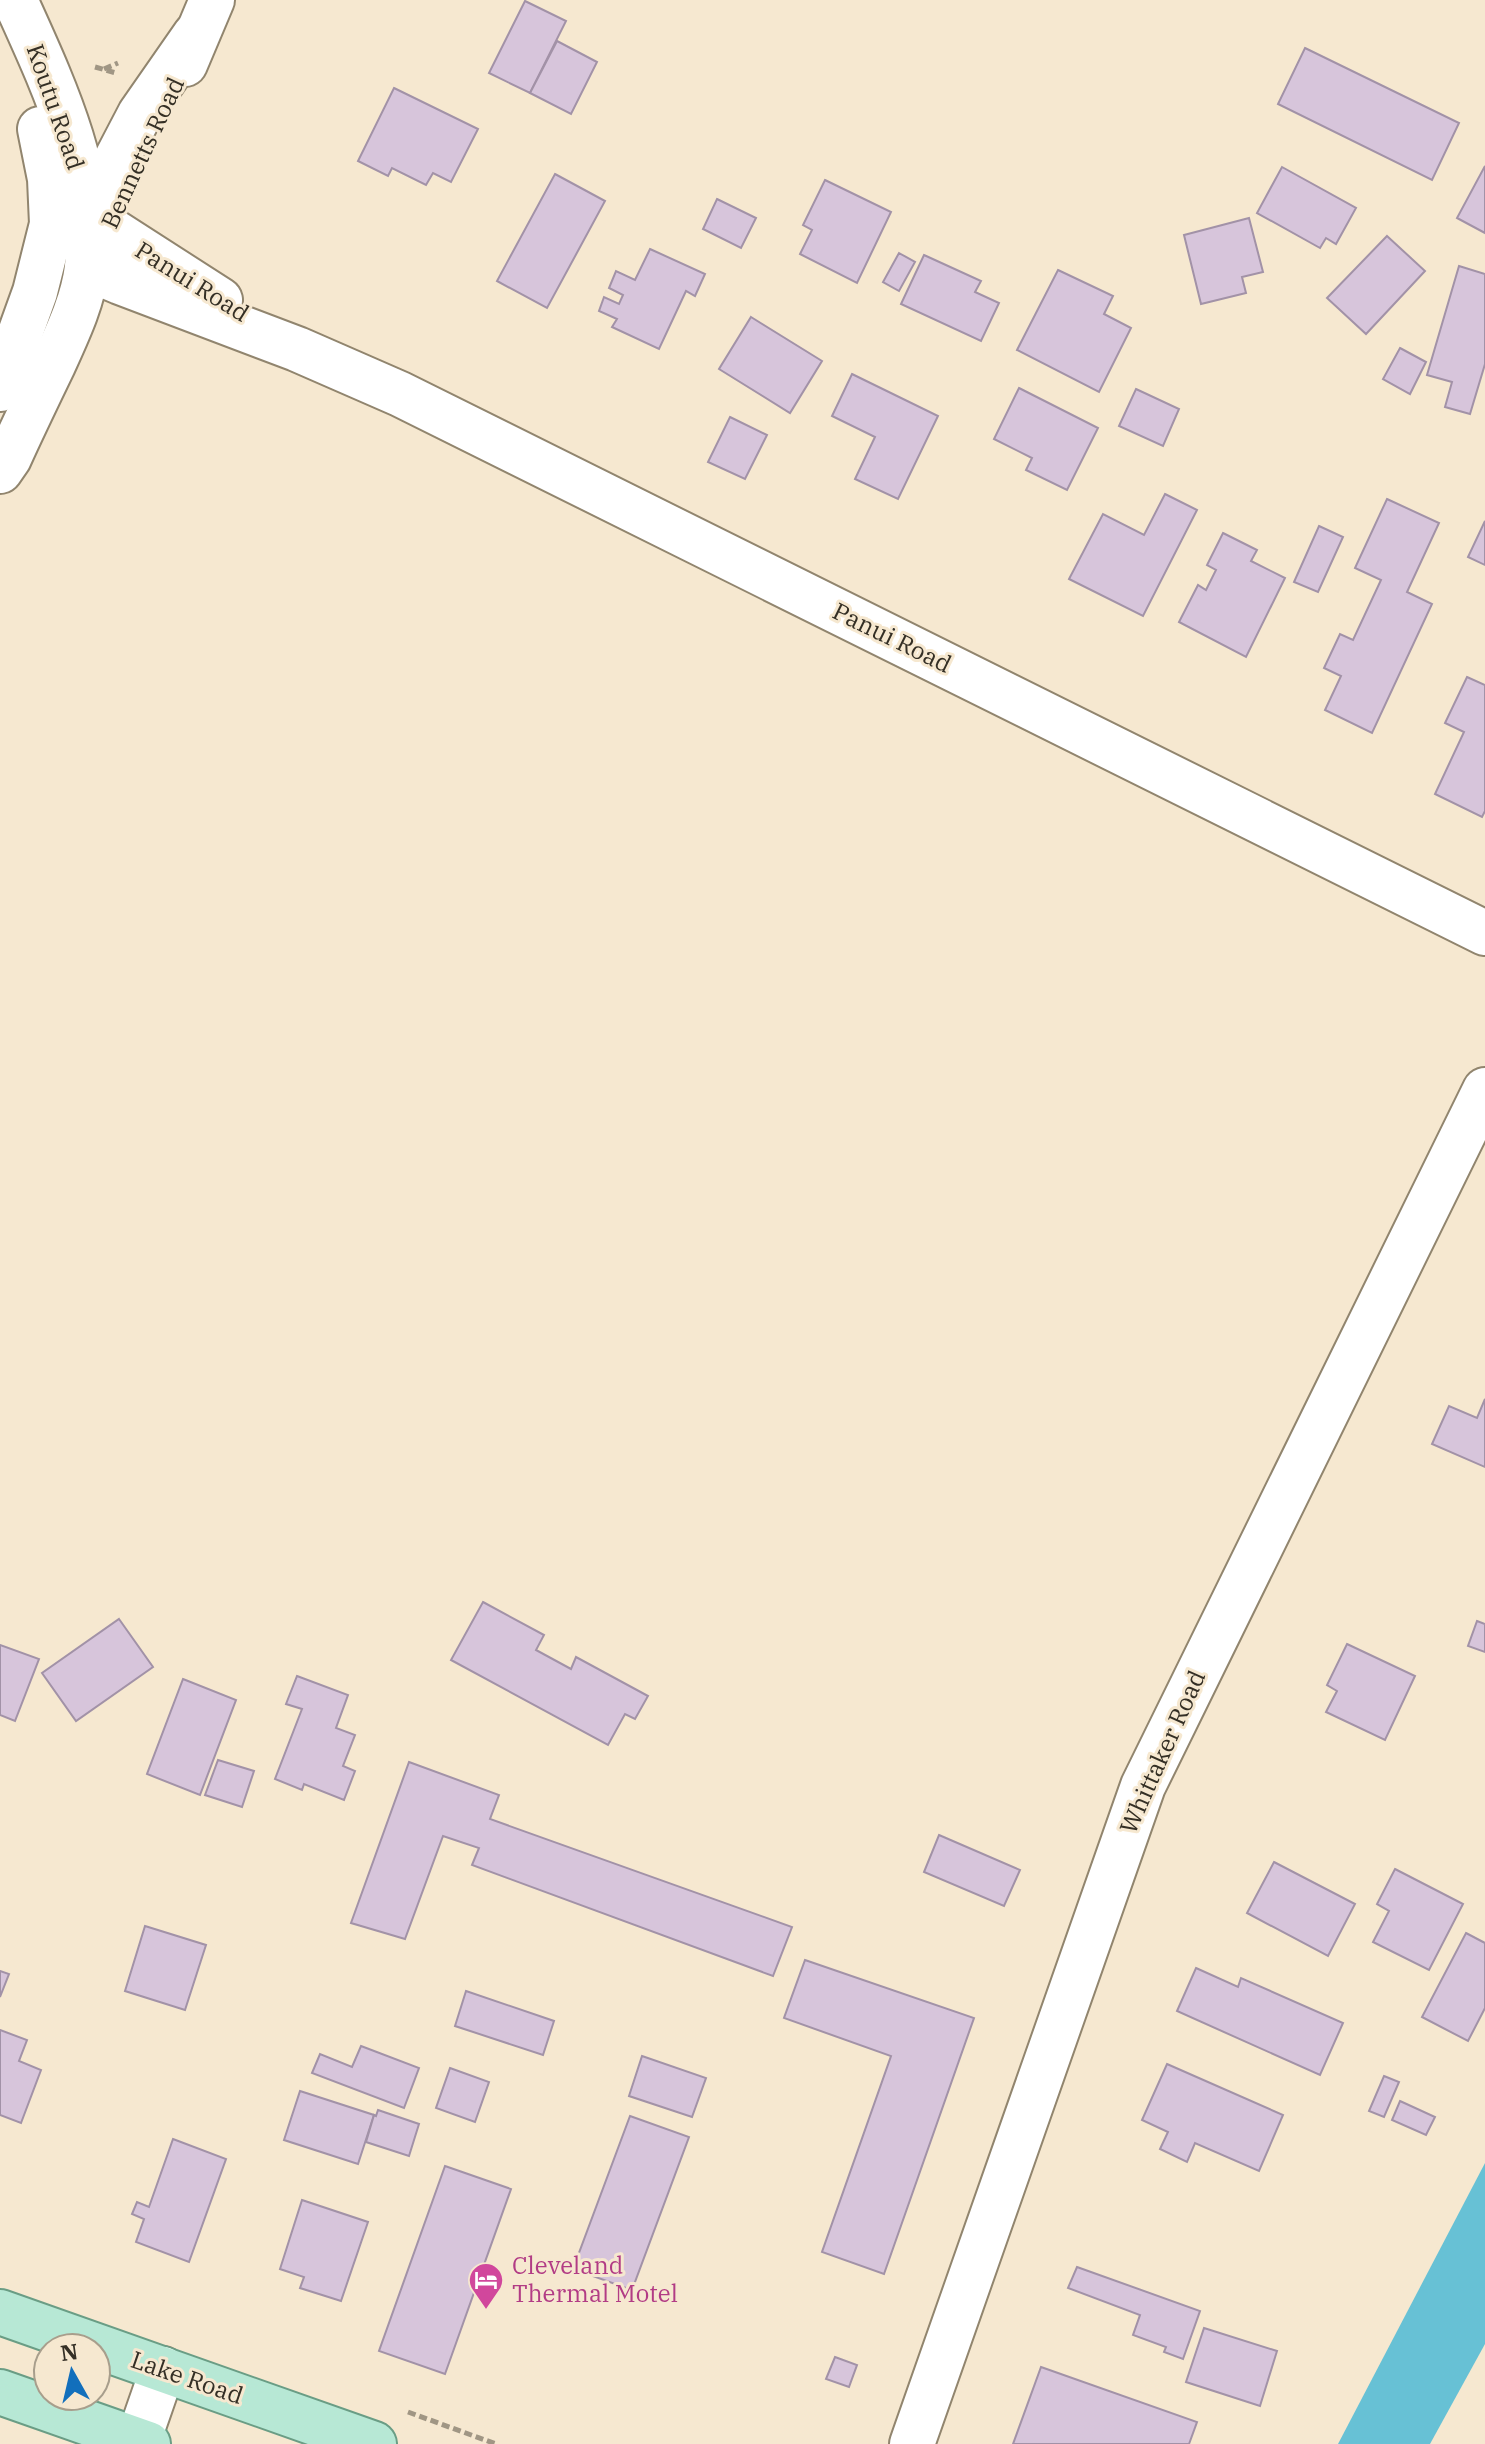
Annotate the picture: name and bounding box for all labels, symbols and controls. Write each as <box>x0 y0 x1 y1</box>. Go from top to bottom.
street label: Koutu Road <box>20 40 92 174</box>
street label: Bennetts Road <box>93 72 191 234</box>
street label: Panui Road <box>130 234 255 329</box>
street label: Panui Road <box>828 595 957 680</box>
street label: Whittaker Road <box>1112 1665 1212 1838</box>
place label: Cleveland Thermal Motel <box>512 2249 678 2309</box>
hotel icon: Cleveland Thermal Motel <box>467 2261 505 2311</box>
north arrow <box>32 2332 112 2412</box>
text: N <box>59 2336 80 2367</box>
street label: Lake Road <box>127 2343 248 2411</box>

